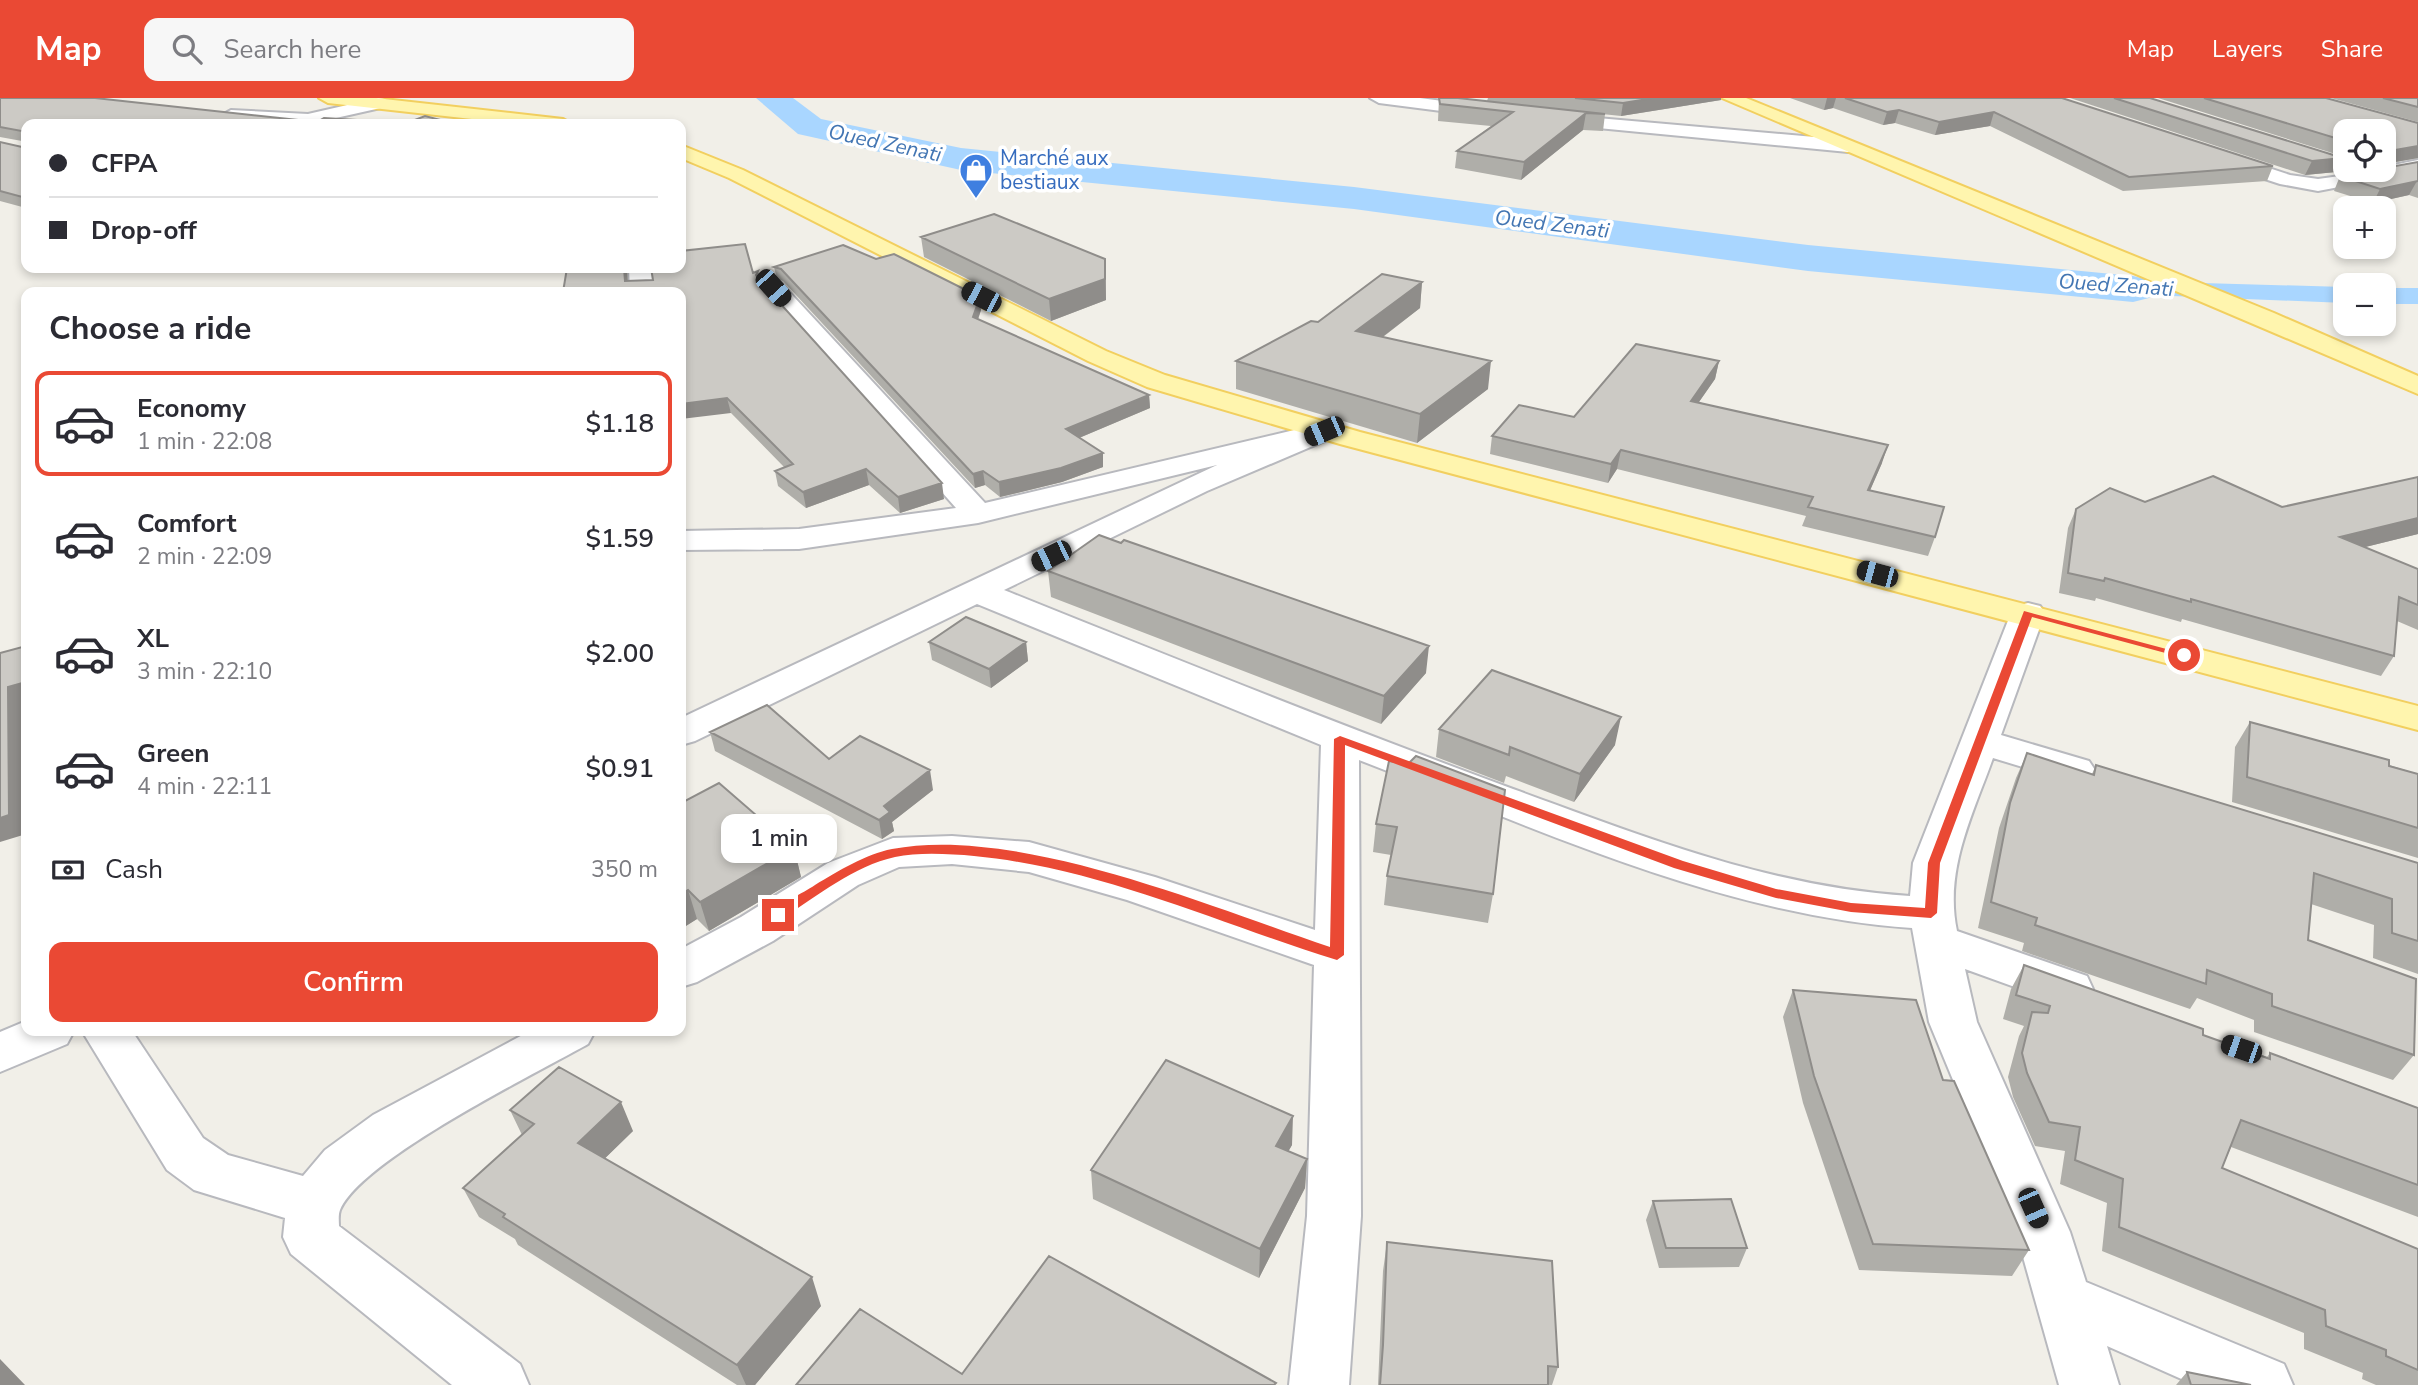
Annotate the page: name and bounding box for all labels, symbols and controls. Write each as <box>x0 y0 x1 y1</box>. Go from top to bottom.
search box <box>144 18 634 81</box>
text: Map <box>35 27 102 72</box>
icon: search <box>168 30 206 68</box>
text: Search here <box>224 32 361 67</box>
text: Map <box>2127 33 2174 65</box>
text: Layers <box>2212 33 2283 65</box>
text: Share <box>2321 33 2383 65</box>
water label: Oued Zenati <box>826 117 945 169</box>
map controls <box>2333 119 2396 336</box>
button: locate <box>2333 119 2396 182</box>
place label: Marché aux bestiaux <box>1000 144 1109 196</box>
text: CFPA <box>91 146 158 181</box>
shop icon: Marché aux bestiaux <box>957 151 995 200</box>
button: + <box>2333 196 2396 259</box>
water label: Oued Zenati <box>1493 203 1612 245</box>
text: Drop-off <box>91 213 197 248</box>
car <box>752 265 795 311</box>
water label: Oued Zenati <box>2058 267 2176 303</box>
button: − <box>2333 273 2396 336</box>
car <box>958 278 1005 316</box>
text: Choose a ride <box>49 307 251 350</box>
text: Economy <box>137 391 246 426</box>
icon: car <box>53 392 116 455</box>
text: $1.18 <box>585 406 654 441</box>
car <box>1301 413 1348 449</box>
text: 1 min · 22:08 <box>137 426 272 457</box>
text: Comfort <box>137 506 237 541</box>
icon: car <box>53 507 116 570</box>
text: $1.59 <box>585 521 654 556</box>
car <box>1028 537 1075 575</box>
text: 2 min · 22:09 <box>137 541 272 572</box>
car <box>1854 558 1901 590</box>
text: XL <box>137 621 169 656</box>
icon: car <box>53 622 116 685</box>
text: $2.00 <box>585 636 654 671</box>
route start <box>2168 639 2200 671</box>
text: 3 min · 22:10 <box>137 656 272 687</box>
text: Green <box>137 736 210 771</box>
icon: car <box>53 737 116 800</box>
text: $0.91 <box>585 751 654 786</box>
text: 4 min · 22:11 <box>137 771 272 802</box>
callout: 1 min <box>720 814 836 862</box>
text: 1 min <box>750 823 808 854</box>
icon: cash <box>49 851 87 889</box>
text: Cash <box>105 852 163 887</box>
text: 350 m <box>591 854 658 885</box>
route end <box>762 899 794 931</box>
button: Confirm <box>49 942 658 1022</box>
car <box>2218 1032 2265 1066</box>
car <box>2015 1185 2052 1231</box>

